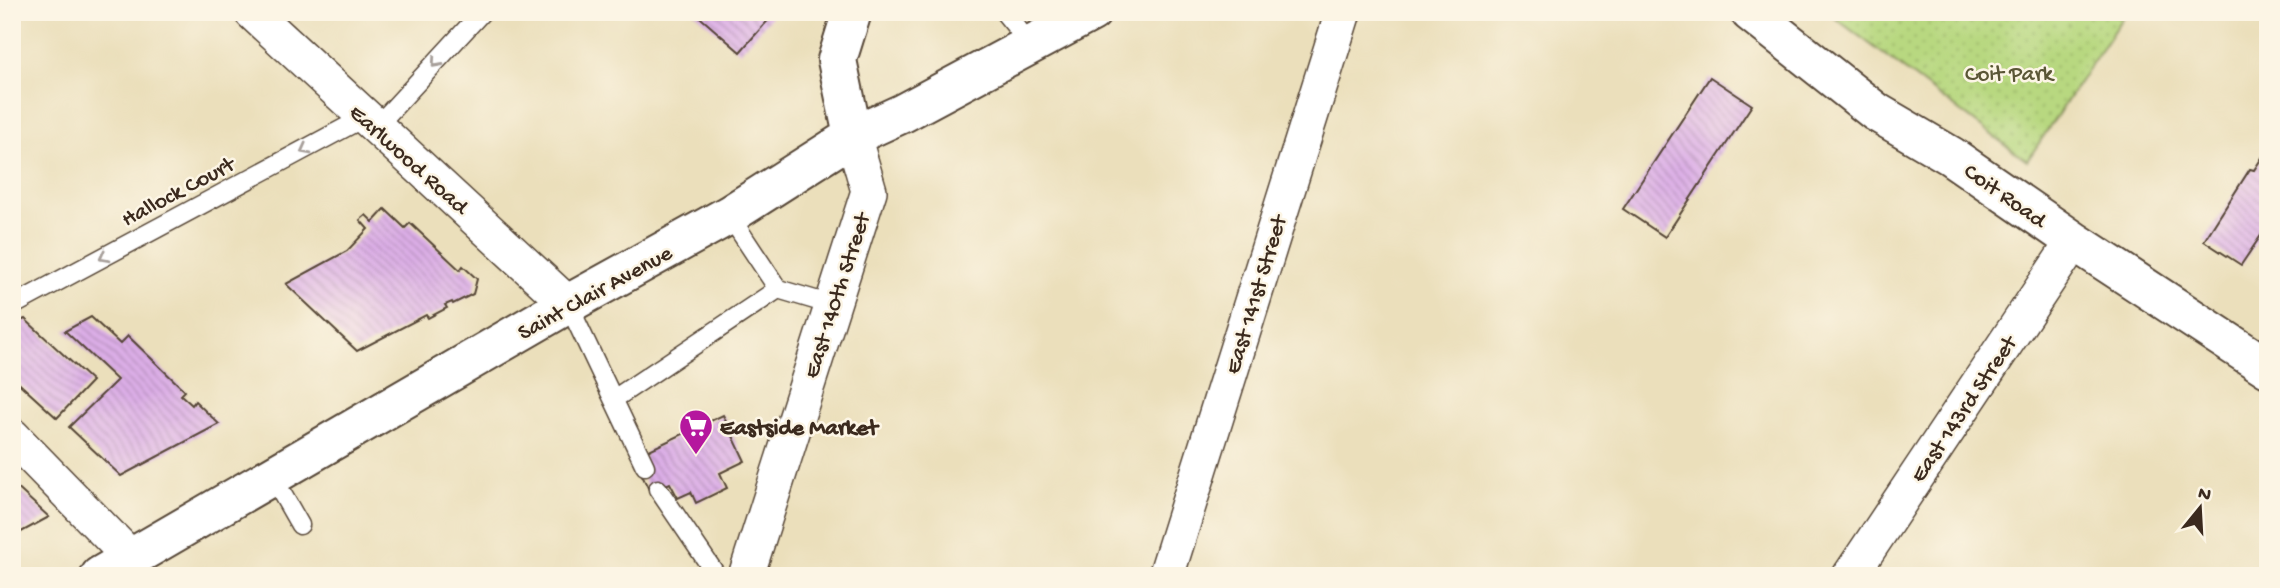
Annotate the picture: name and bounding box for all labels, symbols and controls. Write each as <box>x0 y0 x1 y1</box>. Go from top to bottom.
one-way arrow <box>432 55 444 68</box>
park label: Coit Park <box>1965 62 2056 89</box>
street label: Earlwood Road <box>342 100 474 222</box>
one-way arrow <box>300 141 312 155</box>
street label: Hallock Court <box>117 151 241 234</box>
street label: Coit Road <box>1958 159 2052 236</box>
street label: East 140th Street <box>799 209 878 382</box>
street label: East 141st Street <box>1220 211 1295 378</box>
street label: Saint Clair Avenue <box>514 240 679 348</box>
one-way arrow <box>99 249 111 262</box>
street label: East 143rd Street <box>1906 330 2025 488</box>
supermarket icon: Eastside Market <box>677 407 715 456</box>
place label: Eastside Market <box>720 416 880 443</box>
north arrow <box>2164 472 2234 542</box>
text: N <box>2195 482 2214 508</box>

